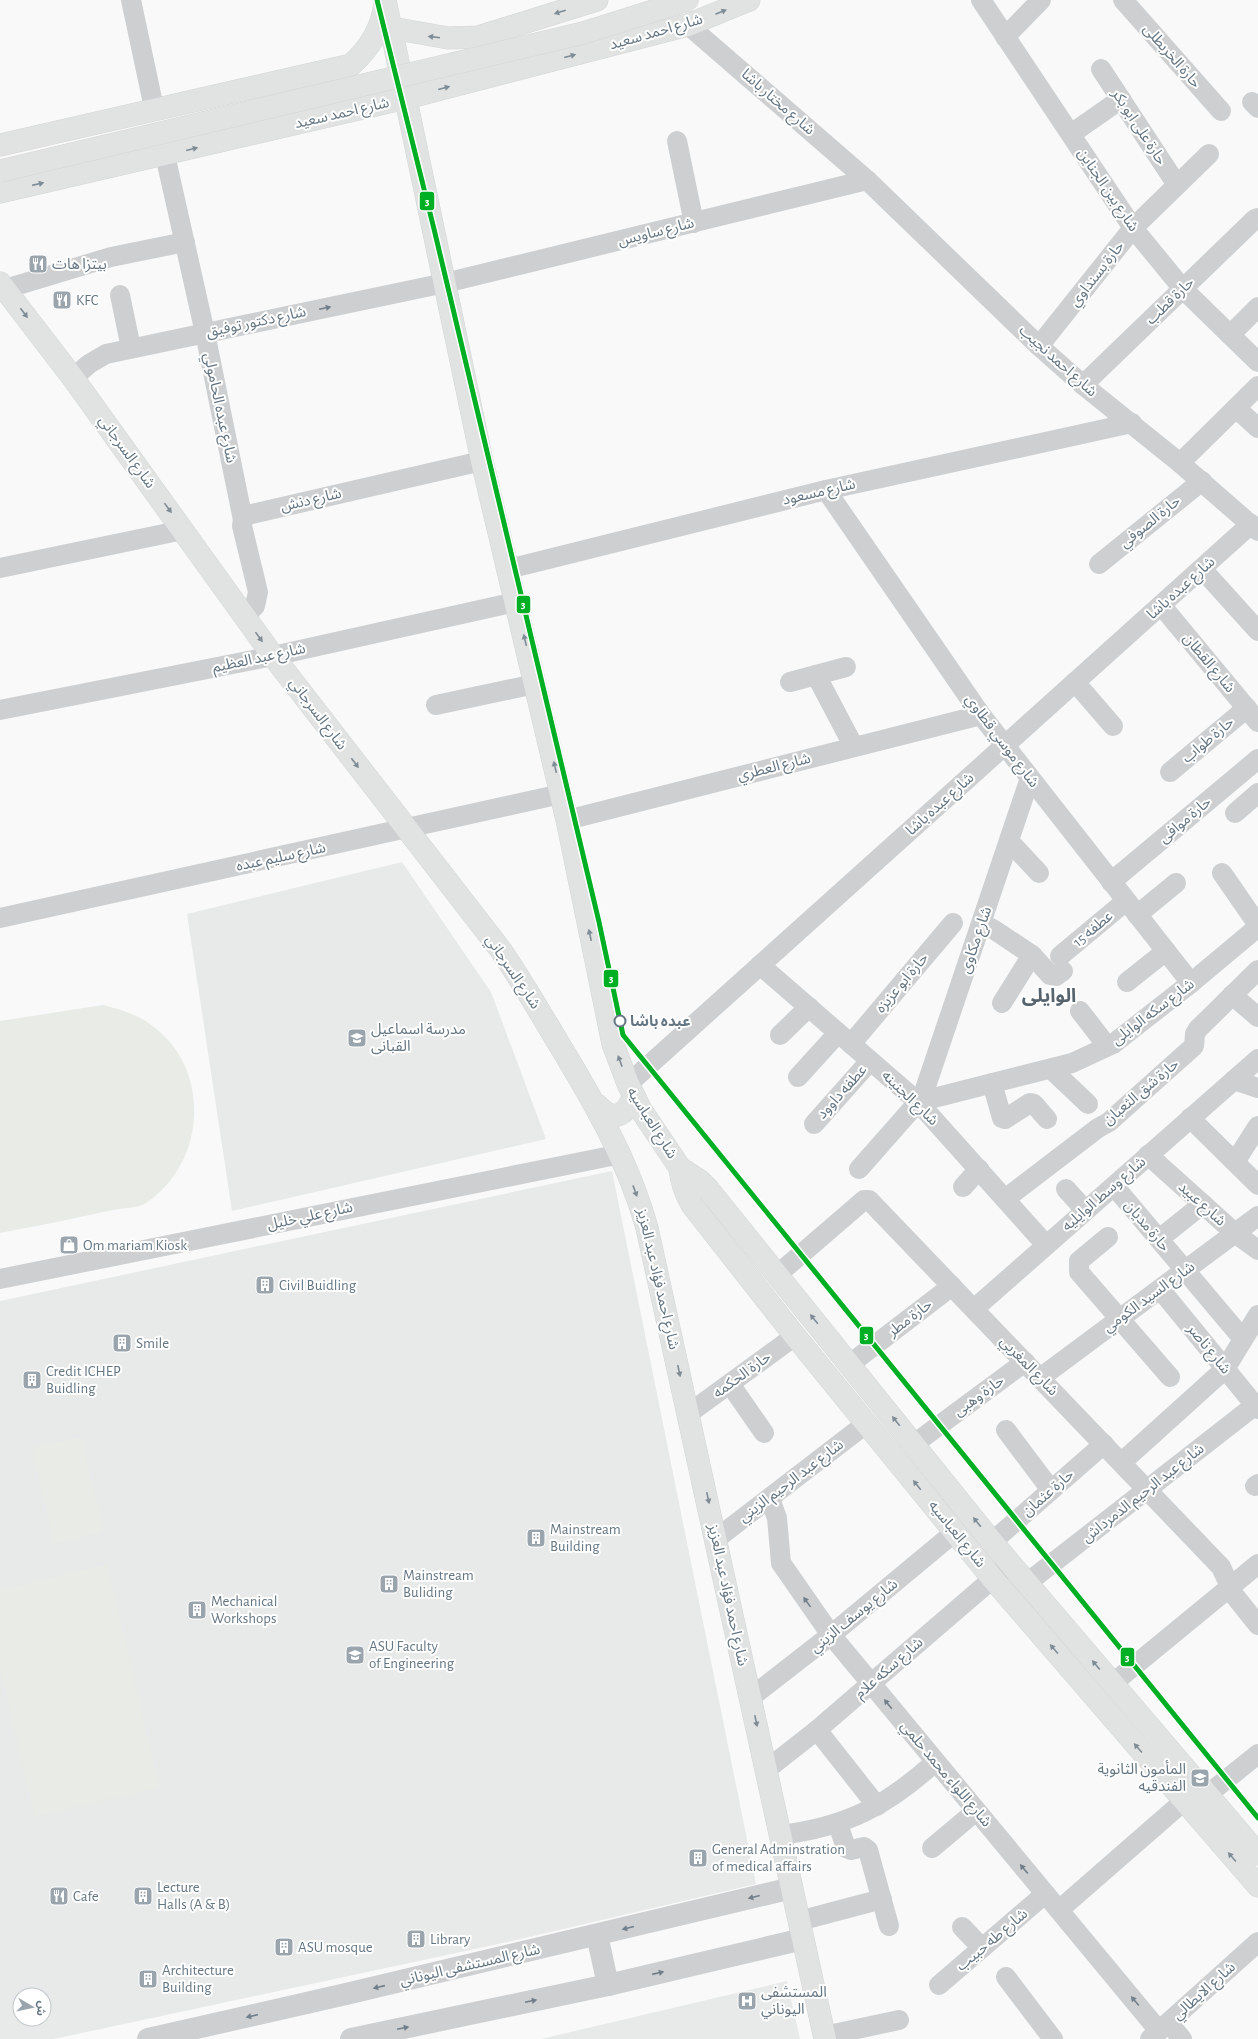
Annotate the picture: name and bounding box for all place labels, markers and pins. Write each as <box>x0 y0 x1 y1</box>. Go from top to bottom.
restaurant icon: بيتزا هات <box>27 253 49 275</box>
place label: بيتزا هات <box>52 257 107 273</box>
restaurant icon: KFC <box>51 289 73 311</box>
place label: KFC <box>76 293 99 308</box>
marker: عبده باشا <box>613 1014 627 1028</box>
place label: عبده باشا <box>630 1014 691 1029</box>
place label: مدرسة اسماعيل القبانى <box>371 1022 466 1055</box>
school or university icon: مدرسة اسماعيل القبانى <box>346 1027 368 1049</box>
shop icon: Om mariam Kiosk <box>58 1234 80 1256</box>
place label: Om mariam Kiosk <box>83 1238 187 1253</box>
building icon: Civil Buidling <box>254 1274 276 1296</box>
place label: Civil Buidling <box>279 1278 357 1293</box>
building icon: Smile <box>111 1332 133 1354</box>
place label: Smile <box>136 1336 169 1351</box>
place label: Credit ICHEP Buidling <box>46 1364 121 1396</box>
building icon: Credit ICHEP Buidling <box>21 1369 43 1391</box>
place label: Mainstream Building <box>550 1522 621 1554</box>
building icon: Mainstream Building <box>525 1527 547 1549</box>
place label: Mainstream Buliding <box>403 1568 474 1600</box>
building icon: Mainstream Buliding <box>378 1573 400 1595</box>
place label: Mechanical Workshops <box>211 1594 277 1626</box>
building icon: Mechanical Workshops <box>186 1599 208 1621</box>
place label: ASU Faculty of Engineering <box>369 1639 455 1671</box>
school or university icon: ASU Faculty of Engineering <box>344 1644 366 1666</box>
place label: المأمون الثانوية الفندقيه <box>1097 1760 1186 1794</box>
school or university icon: المأمون الثانوية الفندقيه <box>1189 1767 1211 1789</box>
place label: General Adminstration of medical affairs <box>712 1842 845 1874</box>
building icon: General Adminstration of medical affairs <box>687 1847 709 1869</box>
place label: Lecture Halls (A & B) <box>157 1880 230 1912</box>
restaurant icon: Cafe <box>48 1885 70 1907</box>
building icon: Lecture Halls (A & B) <box>132 1885 154 1907</box>
place label: Cafe <box>73 1889 99 1904</box>
building icon: Library <box>405 1928 427 1950</box>
place label: Library <box>430 1932 471 1947</box>
building icon: ASU mosque <box>273 1936 295 1958</box>
place label: ASU mosque <box>298 1940 373 1955</box>
place label: Architecture Building <box>162 1963 234 1995</box>
building icon: Architecture Building <box>137 1968 159 1990</box>
place label: المستشفى اليوناني <box>761 1985 827 2020</box>
hospital icon: المستشفى اليوناني <box>736 1990 758 2012</box>

